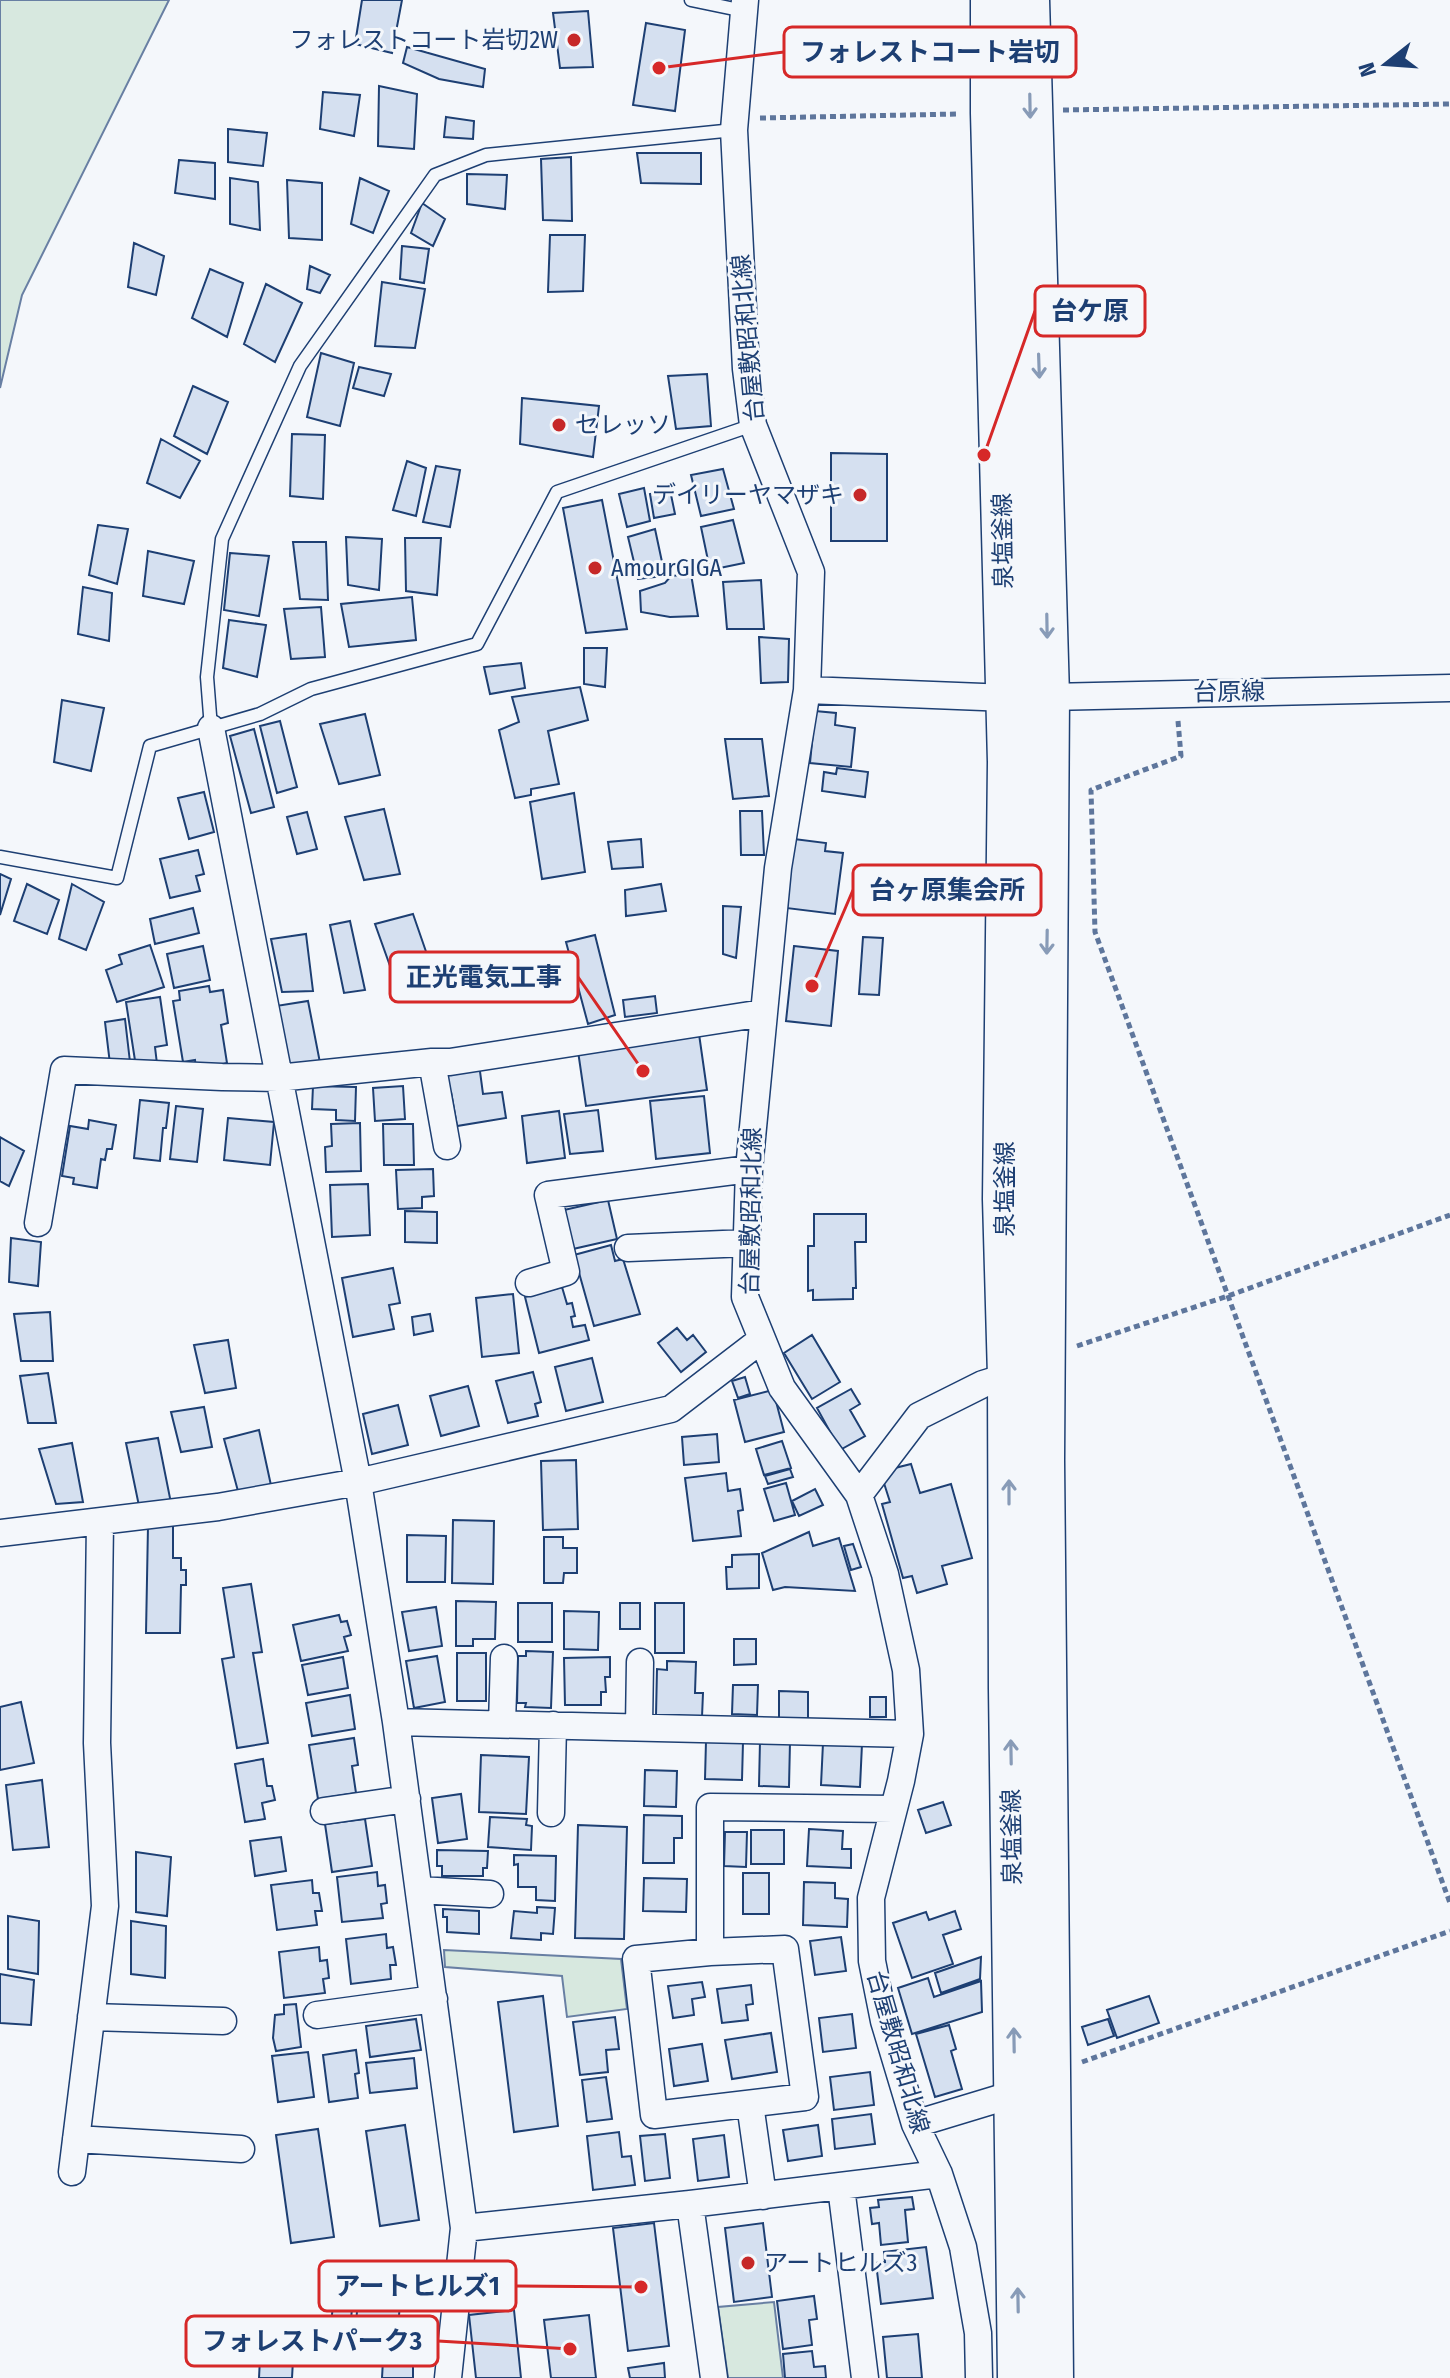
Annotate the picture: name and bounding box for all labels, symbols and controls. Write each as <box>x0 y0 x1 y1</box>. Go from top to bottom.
north arrow <box>1346 24 1426 104</box>
place label: フォレストコート岩切2W <box>289 26 558 54</box>
callout: フォレストコート岩切 <box>784 27 1076 77</box>
marker: フォレストコート岩切2W <box>565 31 583 49</box>
text: フォレストコート岩切 <box>800 37 1060 68</box>
text: N <box>1353 59 1382 80</box>
one-way arrow <box>1022 92 1038 119</box>
street label: 台屋敷昭和北線 <box>727 253 769 423</box>
callout: 台ケ原 <box>1035 286 1145 336</box>
text: 台ケ原 <box>1051 296 1129 327</box>
one-way arrow <box>1031 352 1046 379</box>
place label: セレッソ <box>575 411 671 439</box>
marker: セレッソ <box>550 416 568 434</box>
place label: デイリーヤマザキ <box>652 481 844 509</box>
marker: デイリーヤマザキ <box>851 486 869 504</box>
street label: 泉塩釜線 <box>988 493 1018 589</box>
place label: AmourGIGA <box>611 554 722 582</box>
marker: AmourGIGA <box>586 559 604 577</box>
one-way arrow <box>1039 612 1054 639</box>
street label: 台原線 <box>1193 677 1265 707</box>
callout: 台ヶ原集会所 <box>853 865 1041 915</box>
text: 台ヶ原集会所 <box>869 875 1025 906</box>
one-way arrow <box>1039 928 1054 955</box>
callout: 正光電気工事 <box>390 952 578 1002</box>
text: 正光電気工事 <box>406 962 562 993</box>
street label: 台屋敷昭和北線 <box>736 1127 766 1295</box>
street label: 泉塩釜線 <box>991 1141 1019 1237</box>
one-way arrow <box>1001 1479 1017 1506</box>
one-way arrow <box>1003 1739 1018 1766</box>
street label: 泉塩釜線 <box>997 1789 1027 1885</box>
street label: 台屋敷昭和北線 <box>861 1967 935 2137</box>
one-way arrow <box>1006 2027 1021 2054</box>
place label: アートヒルズ3 <box>764 2249 917 2277</box>
marker: アートヒルズ3 <box>739 2254 757 2272</box>
callout: アートヒルズ1 <box>319 2261 516 2311</box>
text: アートヒルズ1 <box>334 2271 500 2302</box>
one-way arrow <box>1010 2287 1025 2314</box>
callout: フォレストパーク3 <box>186 2316 438 2366</box>
text: フォレストパーク3 <box>202 2326 422 2357</box>

